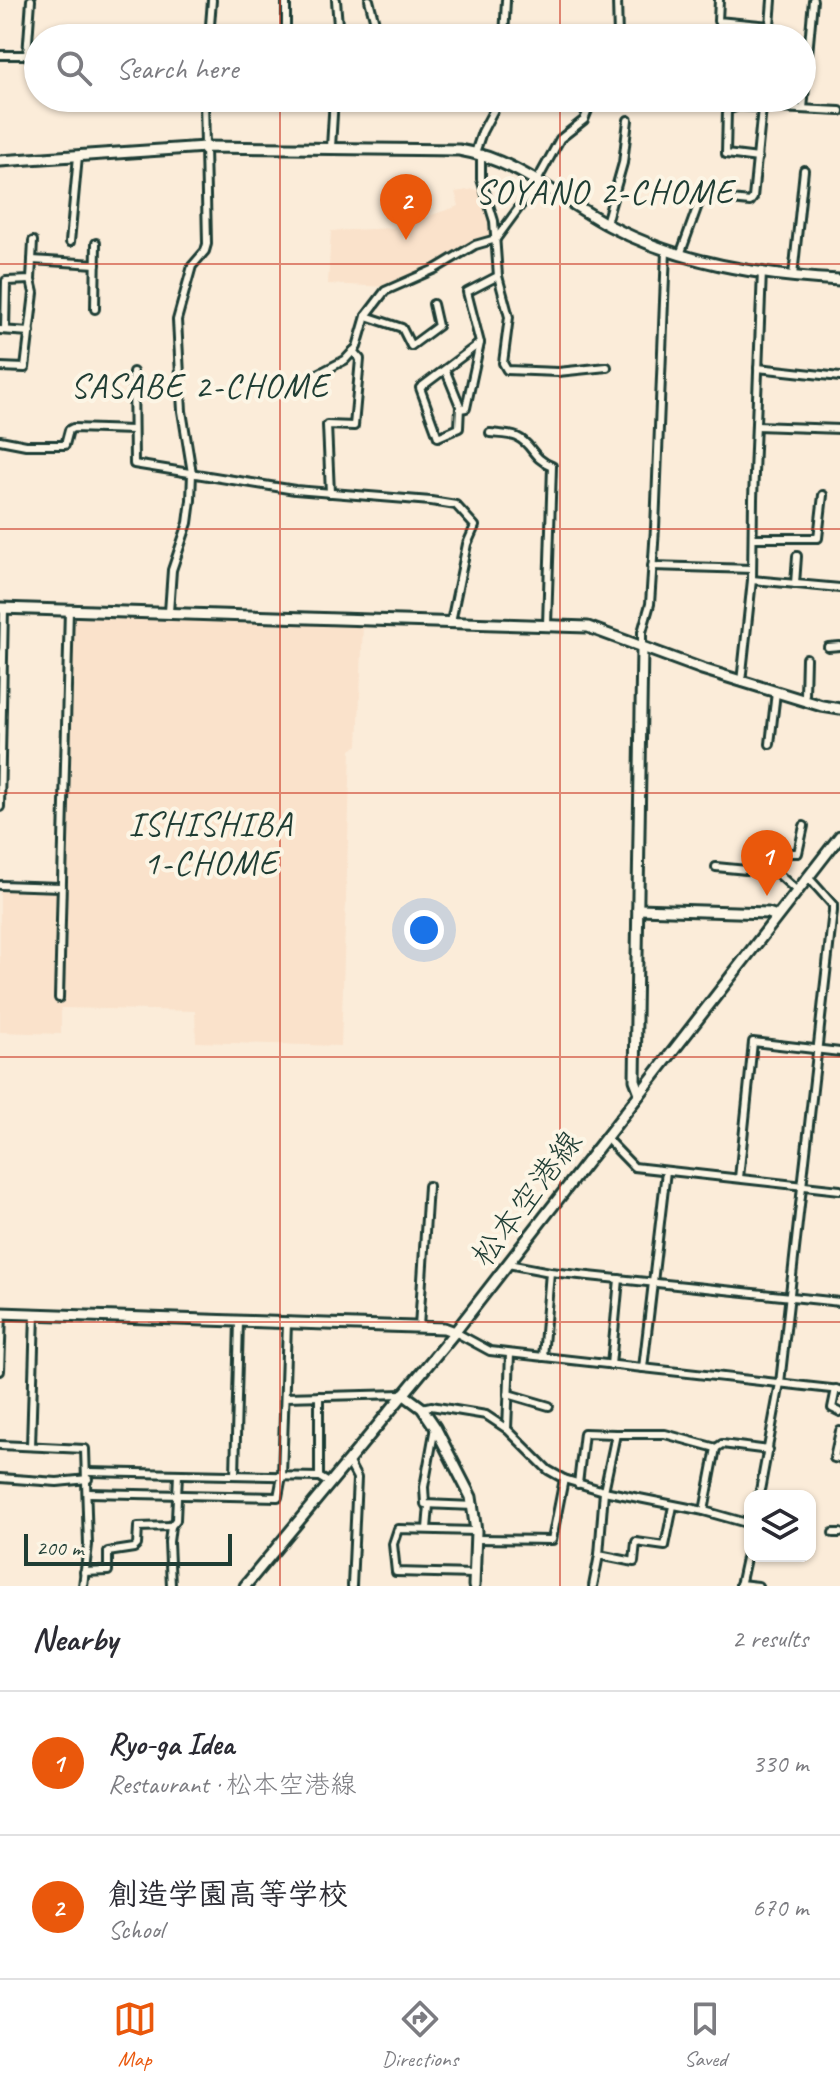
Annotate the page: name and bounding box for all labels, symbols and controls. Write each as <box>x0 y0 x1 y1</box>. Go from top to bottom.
search box <box>24 24 816 112</box>
icon: search <box>52 46 96 90</box>
text: Search here <box>116 49 238 87</box>
district label: SOYANO 2-CHOME <box>475 170 737 213</box>
pin: 2 <box>380 174 432 240</box>
district label: SASABE 2-CHOME <box>71 364 331 407</box>
district label: ISHISHIBA 1-CHOME <box>129 802 293 884</box>
pin: 1 <box>741 830 793 896</box>
your location <box>404 910 444 950</box>
street label: 松本空港線 <box>462 1122 591 1275</box>
map controls <box>744 1490 816 1562</box>
button: layers <box>744 1490 816 1562</box>
scale bar <box>24 1530 232 1566</box>
text: 200 m <box>36 1534 83 1562</box>
text: Nearby <box>32 1617 118 1660</box>
text: 2 results <box>732 1622 808 1655</box>
text: Ryo-ga Idea <box>108 1725 234 1763</box>
text: 1 <box>52 1747 64 1780</box>
text: 330 m <box>752 1747 808 1780</box>
text: Restaurant · 松本空港線 <box>108 1768 356 1801</box>
text: 創造学園高等学校 <box>108 1875 348 1913</box>
text: 2 <box>52 1891 64 1924</box>
text: 670 m <box>752 1891 808 1924</box>
text: School <box>108 1913 164 1946</box>
tab: Map <box>113 1997 157 2073</box>
tab: Directions <box>382 1997 458 2073</box>
tab: Saved <box>683 1997 727 2073</box>

